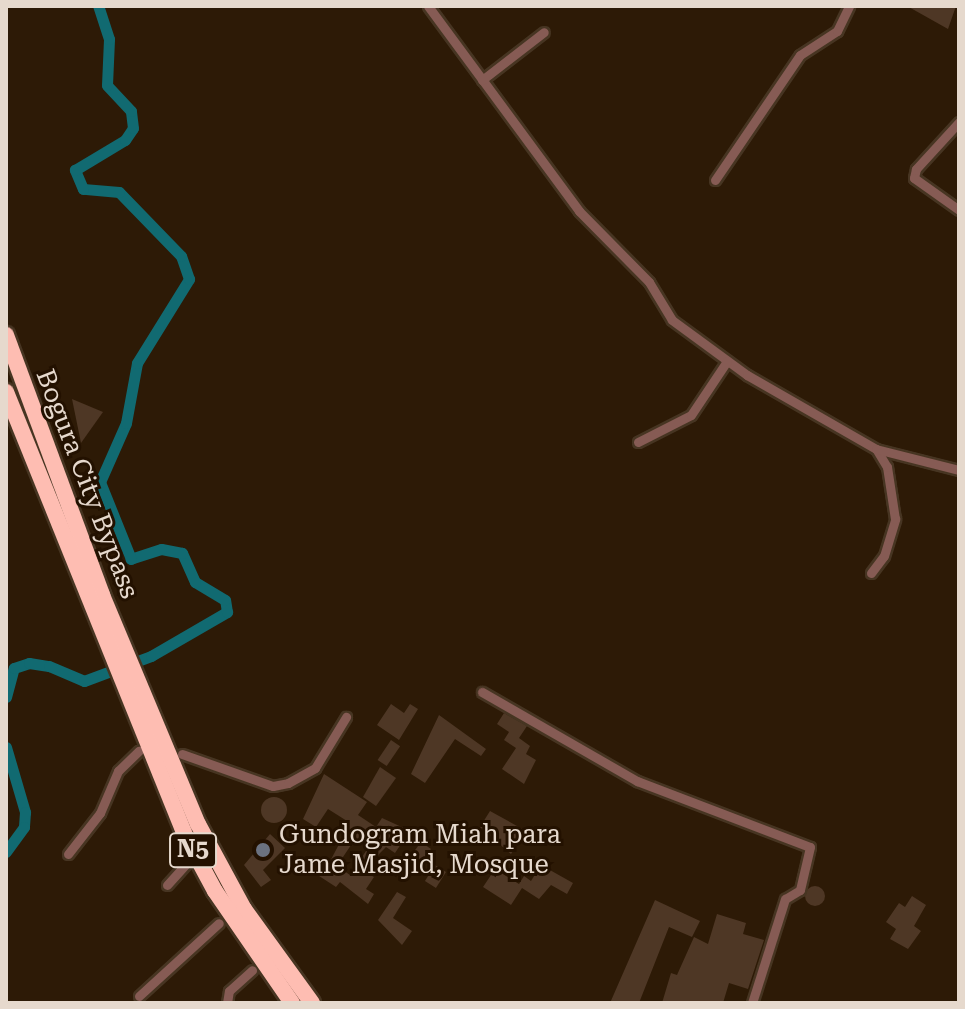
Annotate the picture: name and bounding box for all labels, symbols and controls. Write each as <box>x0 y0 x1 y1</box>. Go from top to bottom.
street label: Bogura City Bypass <box>29 365 145 603</box>
place label: Gundogram Miah para Jame Masjid, Mosque <box>279 819 561 880</box>
road number: N5 <box>169 830 217 870</box>
marker: Gundogram Miah para Jame Masjid, Mosque <box>254 841 272 859</box>

